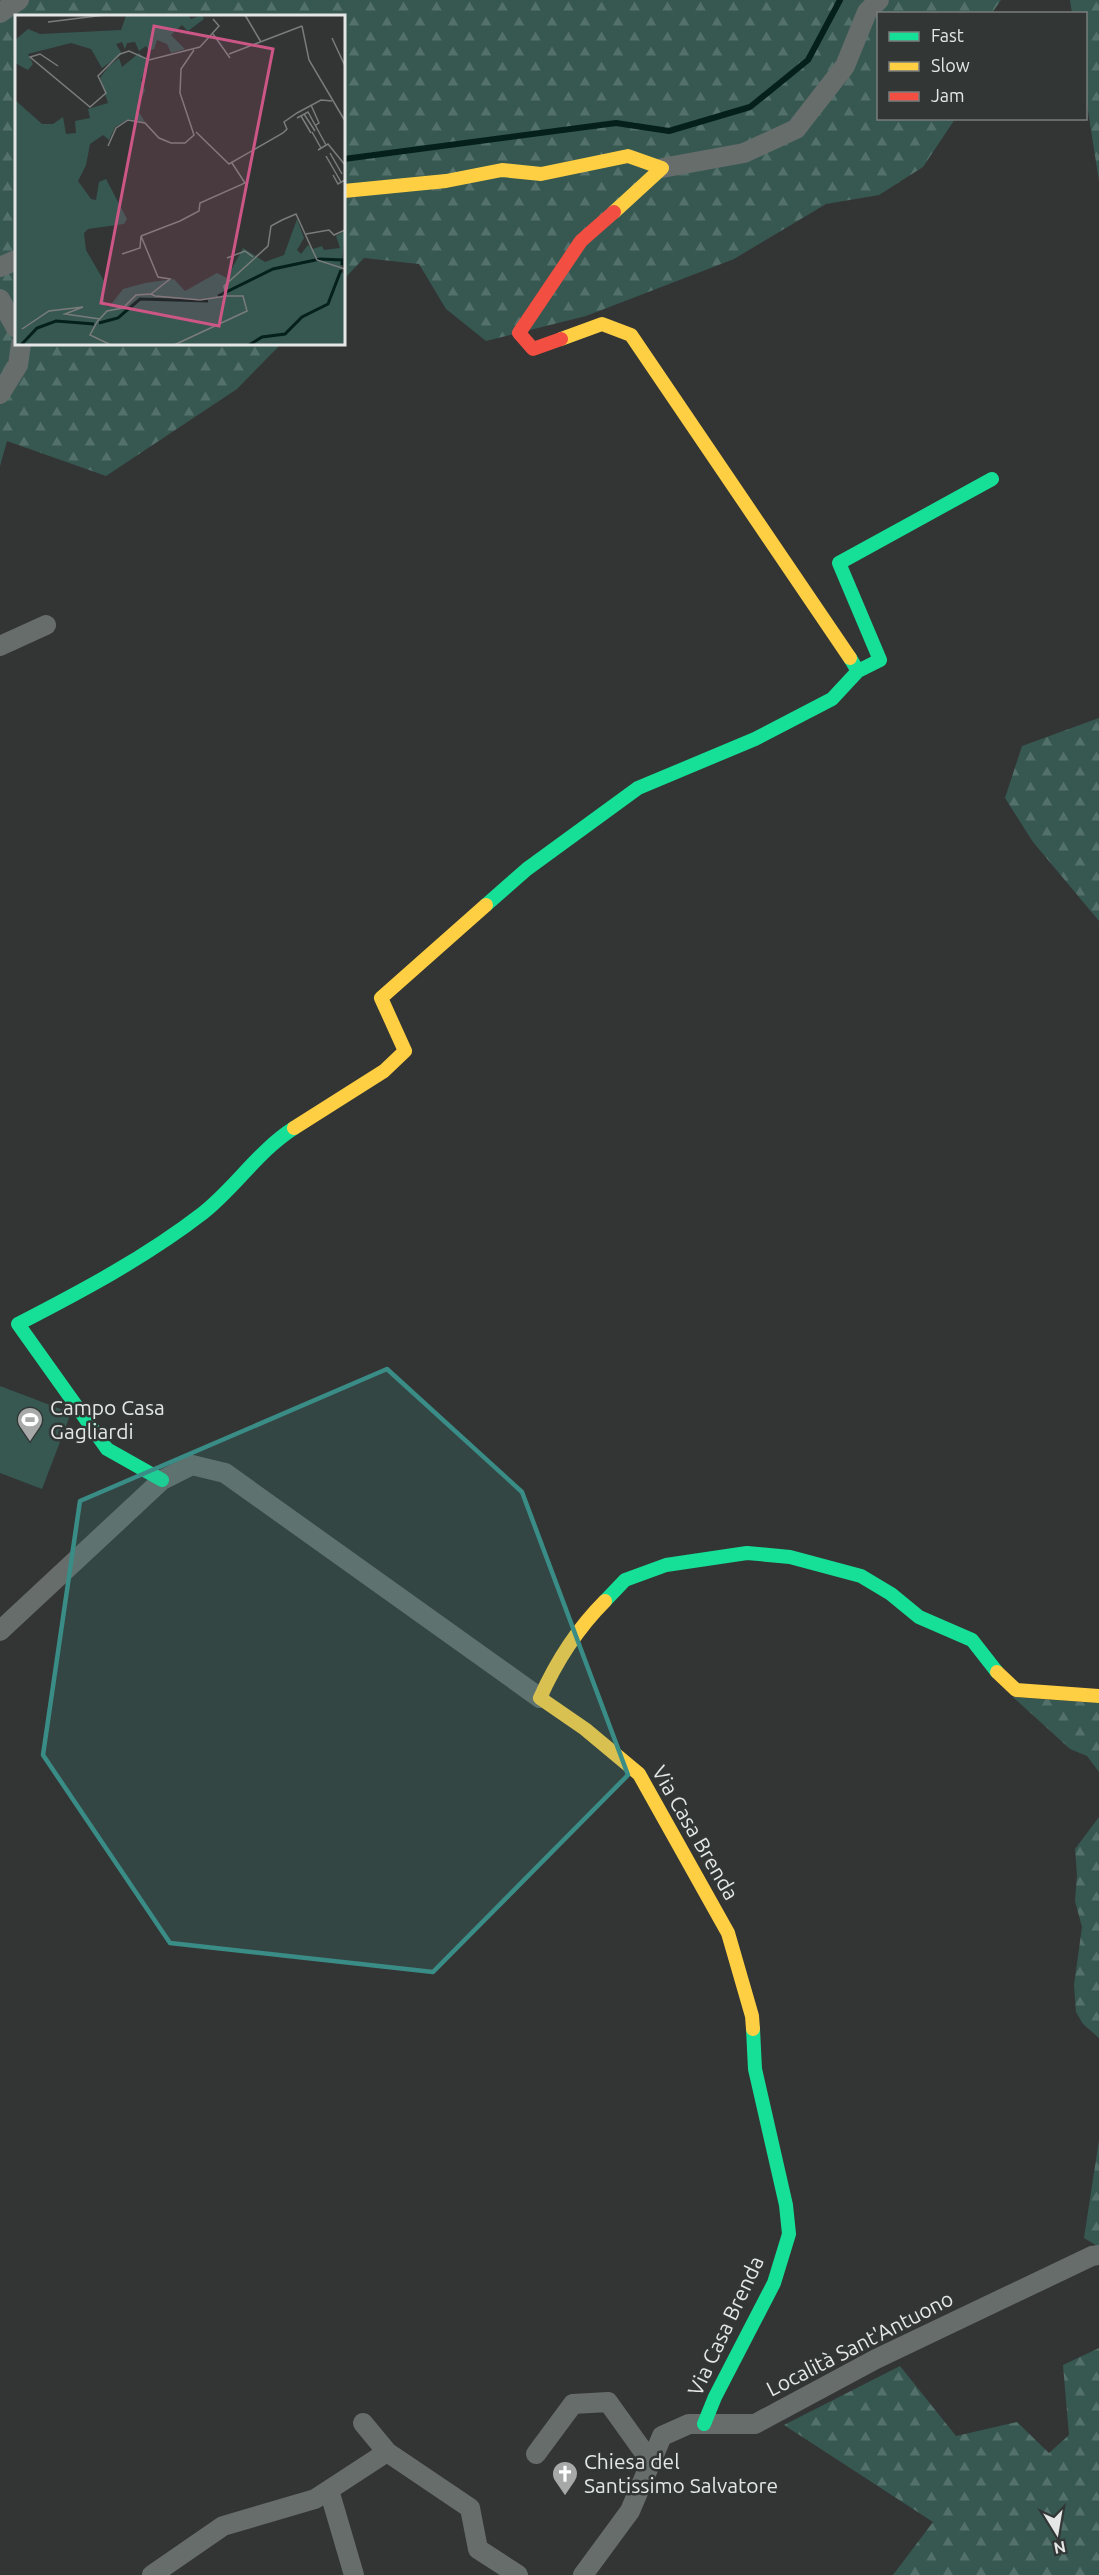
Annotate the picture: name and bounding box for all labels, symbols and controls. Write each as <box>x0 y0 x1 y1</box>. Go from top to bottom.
legend <box>877 12 1087 120</box>
inset map <box>15 15 345 345</box>
text: Fast <box>931 25 964 45</box>
text: Slow <box>931 55 970 75</box>
text: Jam <box>931 85 965 105</box>
place label: Campo Casa Gagliardi <box>50 1395 165 1443</box>
sports icon: Campo Casa Gagliardi <box>15 1405 45 1443</box>
street label: Via Casa Brenda <box>648 1761 744 1904</box>
street label: Via Casa Brenda <box>682 2252 768 2399</box>
street label: Località Sant'Antuono <box>762 2286 957 2401</box>
place label: Chiesa del Santissimo Salvatore <box>584 2449 778 2497</box>
church icon: Chiesa del Santissimo Salvatore <box>550 2459 580 2497</box>
north arrow <box>1027 2503 1087 2563</box>
text: N <box>1052 2538 1067 2558</box>

